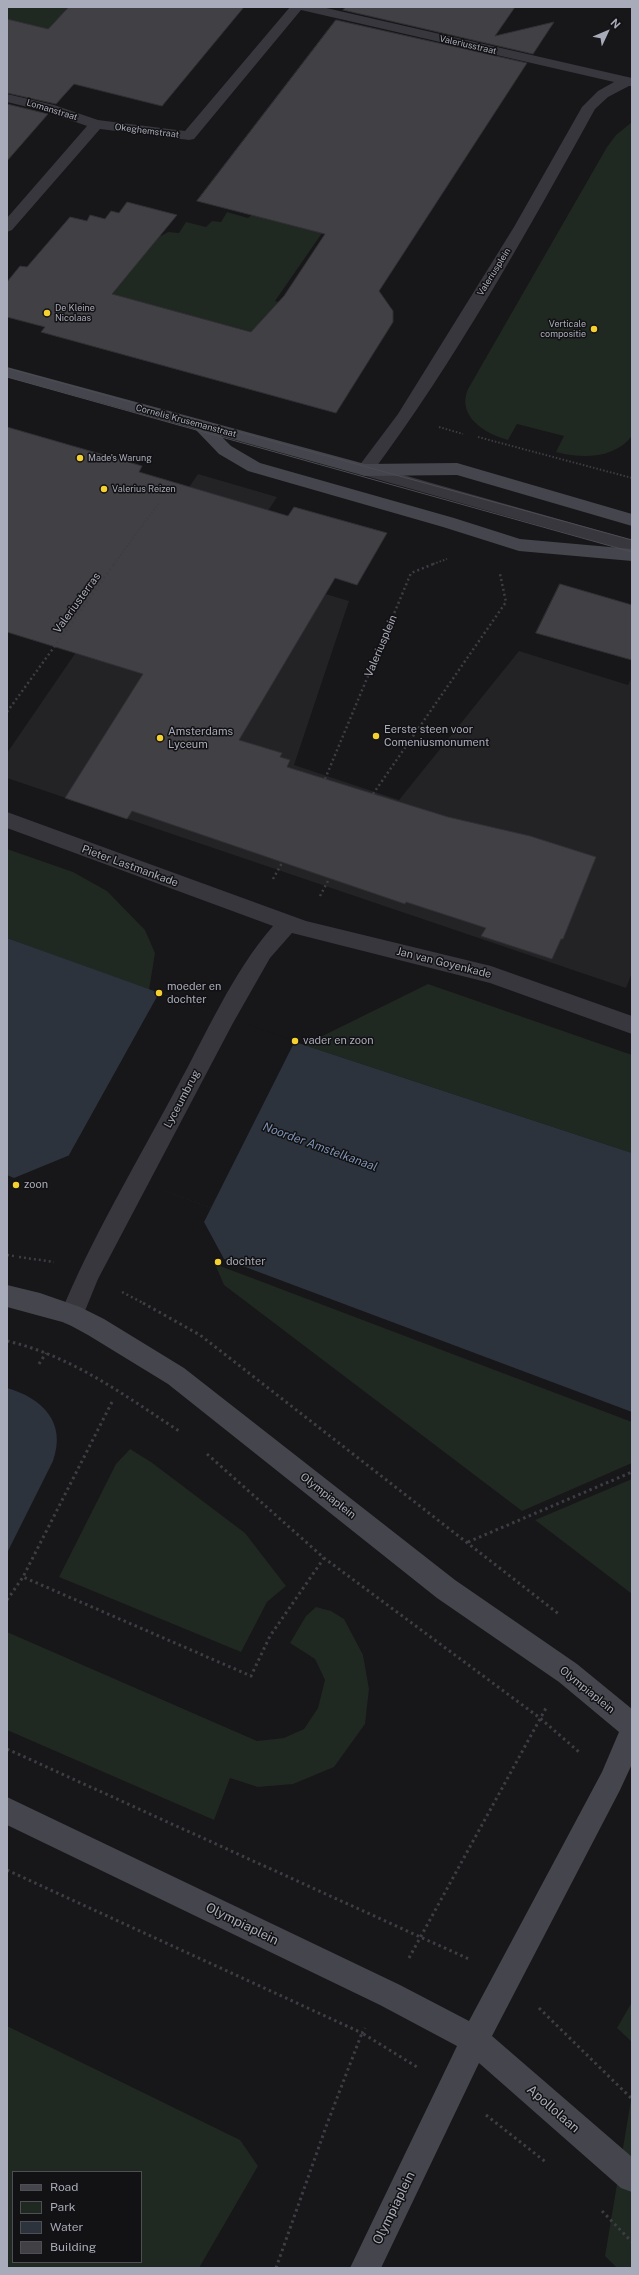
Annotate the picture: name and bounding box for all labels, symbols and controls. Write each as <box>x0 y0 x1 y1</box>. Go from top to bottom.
north arrow <box>587 12 627 52</box>
text: N <box>608 16 623 31</box>
street label: Valeriusstraat <box>438 33 498 57</box>
street label: Lomanstraat <box>25 97 79 123</box>
street label: Okeghemstraat <box>114 122 180 140</box>
street label: Valeriusplein <box>475 246 513 298</box>
place label: De Kleine Nicolaas <box>55 303 95 324</box>
marker: De Kleine Nicolaas <box>42 308 52 318</box>
place label: Verticale compositie <box>540 319 586 340</box>
marker: Verticale compositie <box>589 324 599 334</box>
street label: Cornelis Krusemanstraat <box>135 402 237 440</box>
marker: Made's Warung <box>75 453 85 463</box>
place label: Made's Warung <box>88 453 152 463</box>
marker: Valerius Reizen <box>99 484 109 494</box>
place label: Valerius Reizen <box>112 484 176 494</box>
street label: Valeriusterras <box>51 570 103 636</box>
street label: Valeriusplein <box>362 613 400 679</box>
place label: Eerste steen voor Comeniusmonument <box>384 723 489 749</box>
place label: Amsterdams Lyceum <box>168 725 233 751</box>
marker: Eerste steen voor Comeniusmonument <box>371 731 381 741</box>
marker: Amsterdams Lyceum <box>155 733 165 743</box>
street label: Pieter Lastmankade <box>80 842 180 890</box>
street label: Jan van Goyenkade <box>395 945 493 981</box>
place label: moeder en dochter <box>167 980 221 1006</box>
marker: moeder en dochter <box>154 988 164 998</box>
place label: vader en zoon <box>303 1034 374 1048</box>
marker: vader en zoon <box>290 1036 300 1046</box>
street label: Lyceumbrug <box>161 1068 203 1130</box>
water label: Noorder Amstelkanaal <box>261 1120 379 1174</box>
place label: zoon <box>24 1178 48 1192</box>
marker: zoon <box>11 1180 21 1190</box>
place label: dochter <box>226 1255 265 1269</box>
marker: dochter <box>213 1257 223 1267</box>
street label: Olympiaplein <box>298 1470 358 1522</box>
street label: Olympiaplein <box>557 1664 617 1716</box>
street label: Olympiaplein <box>203 1900 281 1948</box>
street label: Apollolaan <box>523 2082 583 2136</box>
street label: Olympiaplein <box>370 2169 418 2247</box>
legend <box>12 2171 142 2263</box>
text: Road <box>50 2180 78 2194</box>
text: Park <box>50 2200 76 2214</box>
text: Water <box>50 2220 83 2234</box>
text: Building <box>50 2240 96 2254</box>

